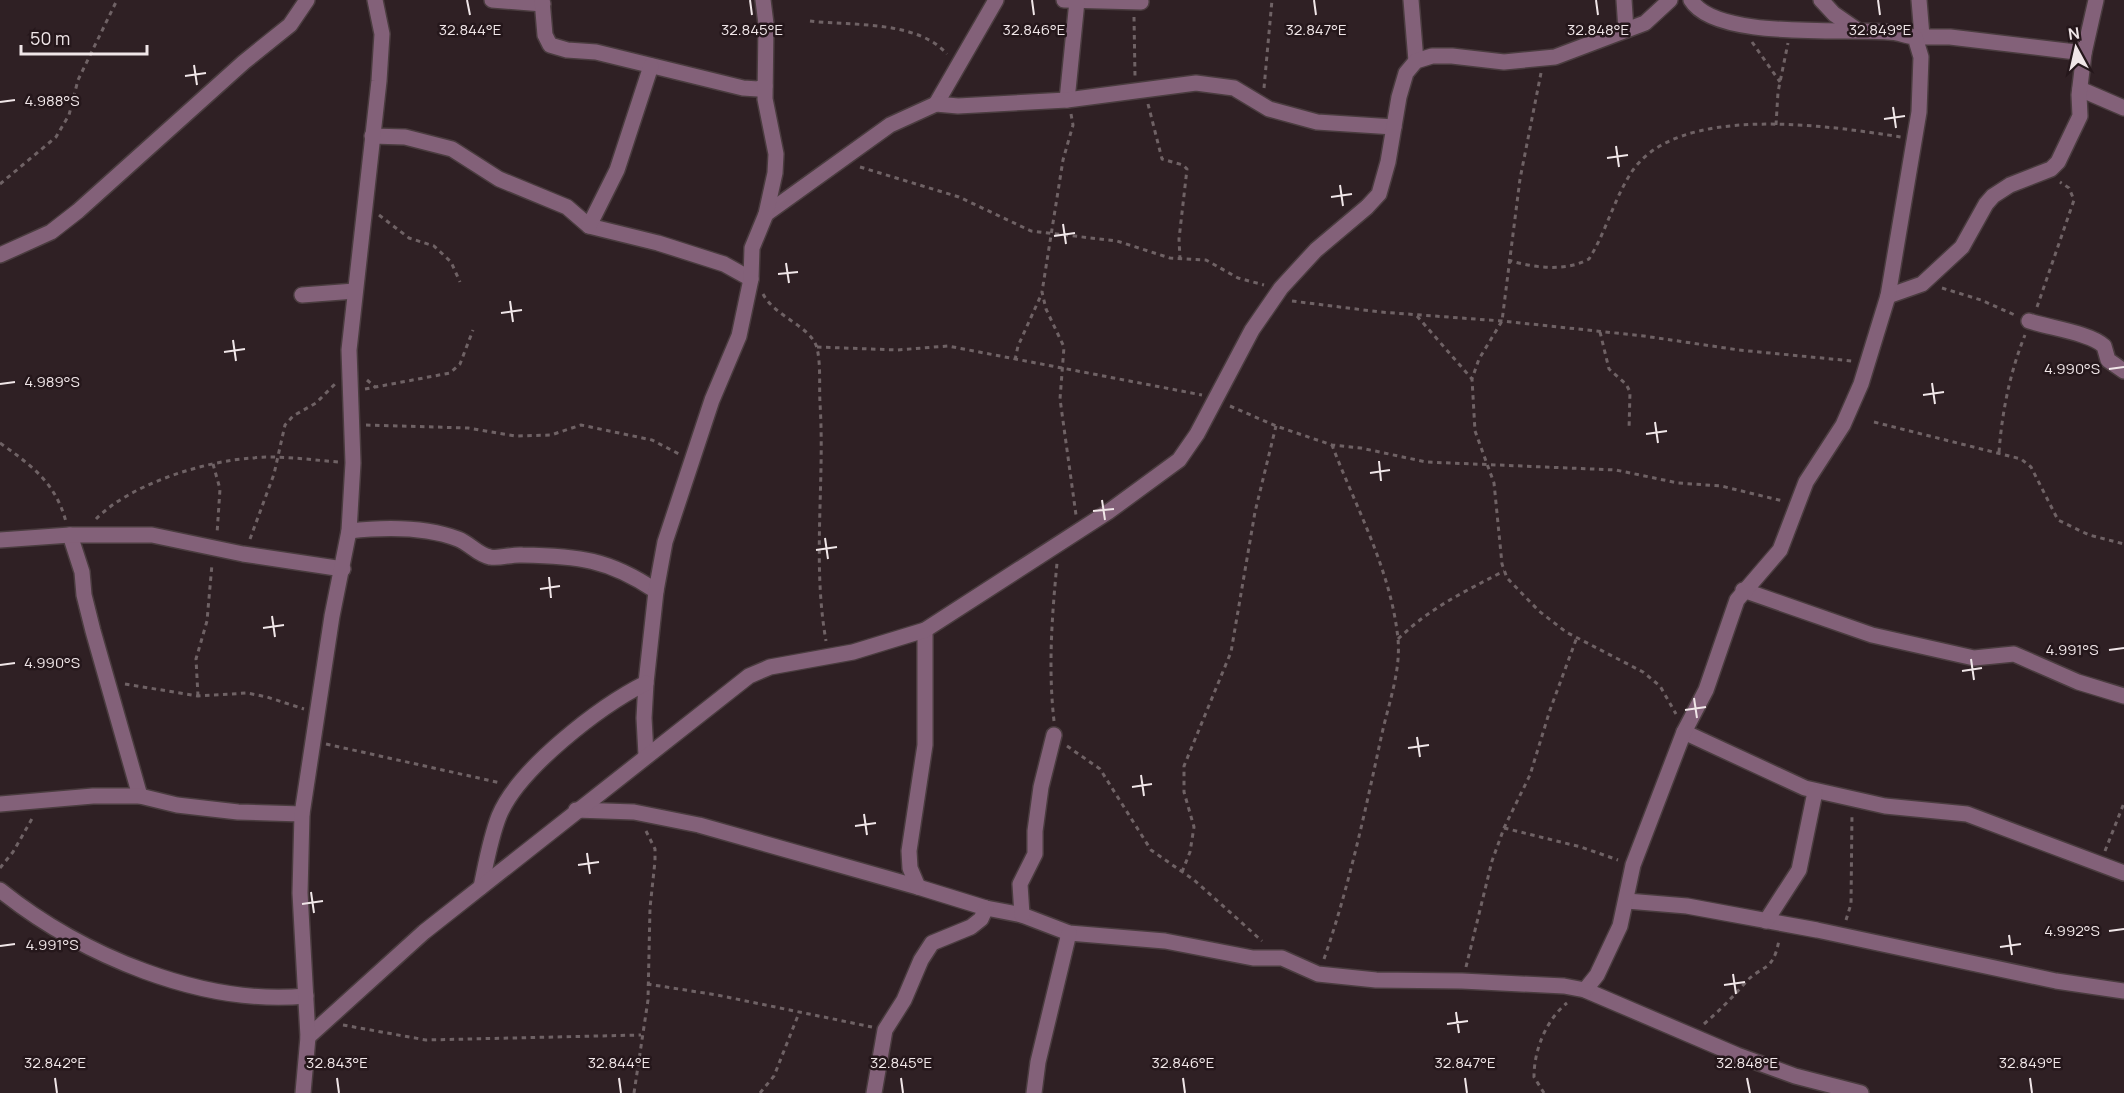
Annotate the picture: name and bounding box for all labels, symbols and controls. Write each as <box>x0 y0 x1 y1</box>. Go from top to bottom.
scale bar <box>21 18 147 56</box>
north arrow <box>2046 18 2106 78</box>
text: 32.844°E <box>439 19 501 40</box>
text: 32.845°E <box>721 19 783 40</box>
text: 32.846°E <box>1003 19 1065 40</box>
text: 32.847°E <box>1285 19 1347 40</box>
text: 32.848°E <box>1567 19 1629 40</box>
text: 32.849°E <box>1849 19 1911 40</box>
text: N <box>2067 21 2081 45</box>
text: 50 m <box>30 26 70 50</box>
text: 4.988°S <box>24 90 80 111</box>
text: 4.990°S <box>2044 358 2100 379</box>
text: 4.989°S <box>24 371 80 392</box>
text: 4.991°S <box>2046 639 2098 660</box>
text: 4.990°S <box>24 652 80 673</box>
text: 4.992°S <box>2044 920 2100 941</box>
text: 4.991°S <box>26 934 78 955</box>
text: 32.842°E <box>24 1052 86 1073</box>
text: 32.843°E <box>306 1052 368 1073</box>
text: 32.844°E <box>588 1052 650 1073</box>
text: 32.845°E <box>870 1052 932 1073</box>
text: 32.846°E <box>1152 1052 1214 1073</box>
text: 32.847°E <box>1434 1052 1496 1073</box>
text: 32.848°E <box>1716 1052 1778 1073</box>
text: 32.849°E <box>1999 1052 2061 1073</box>

